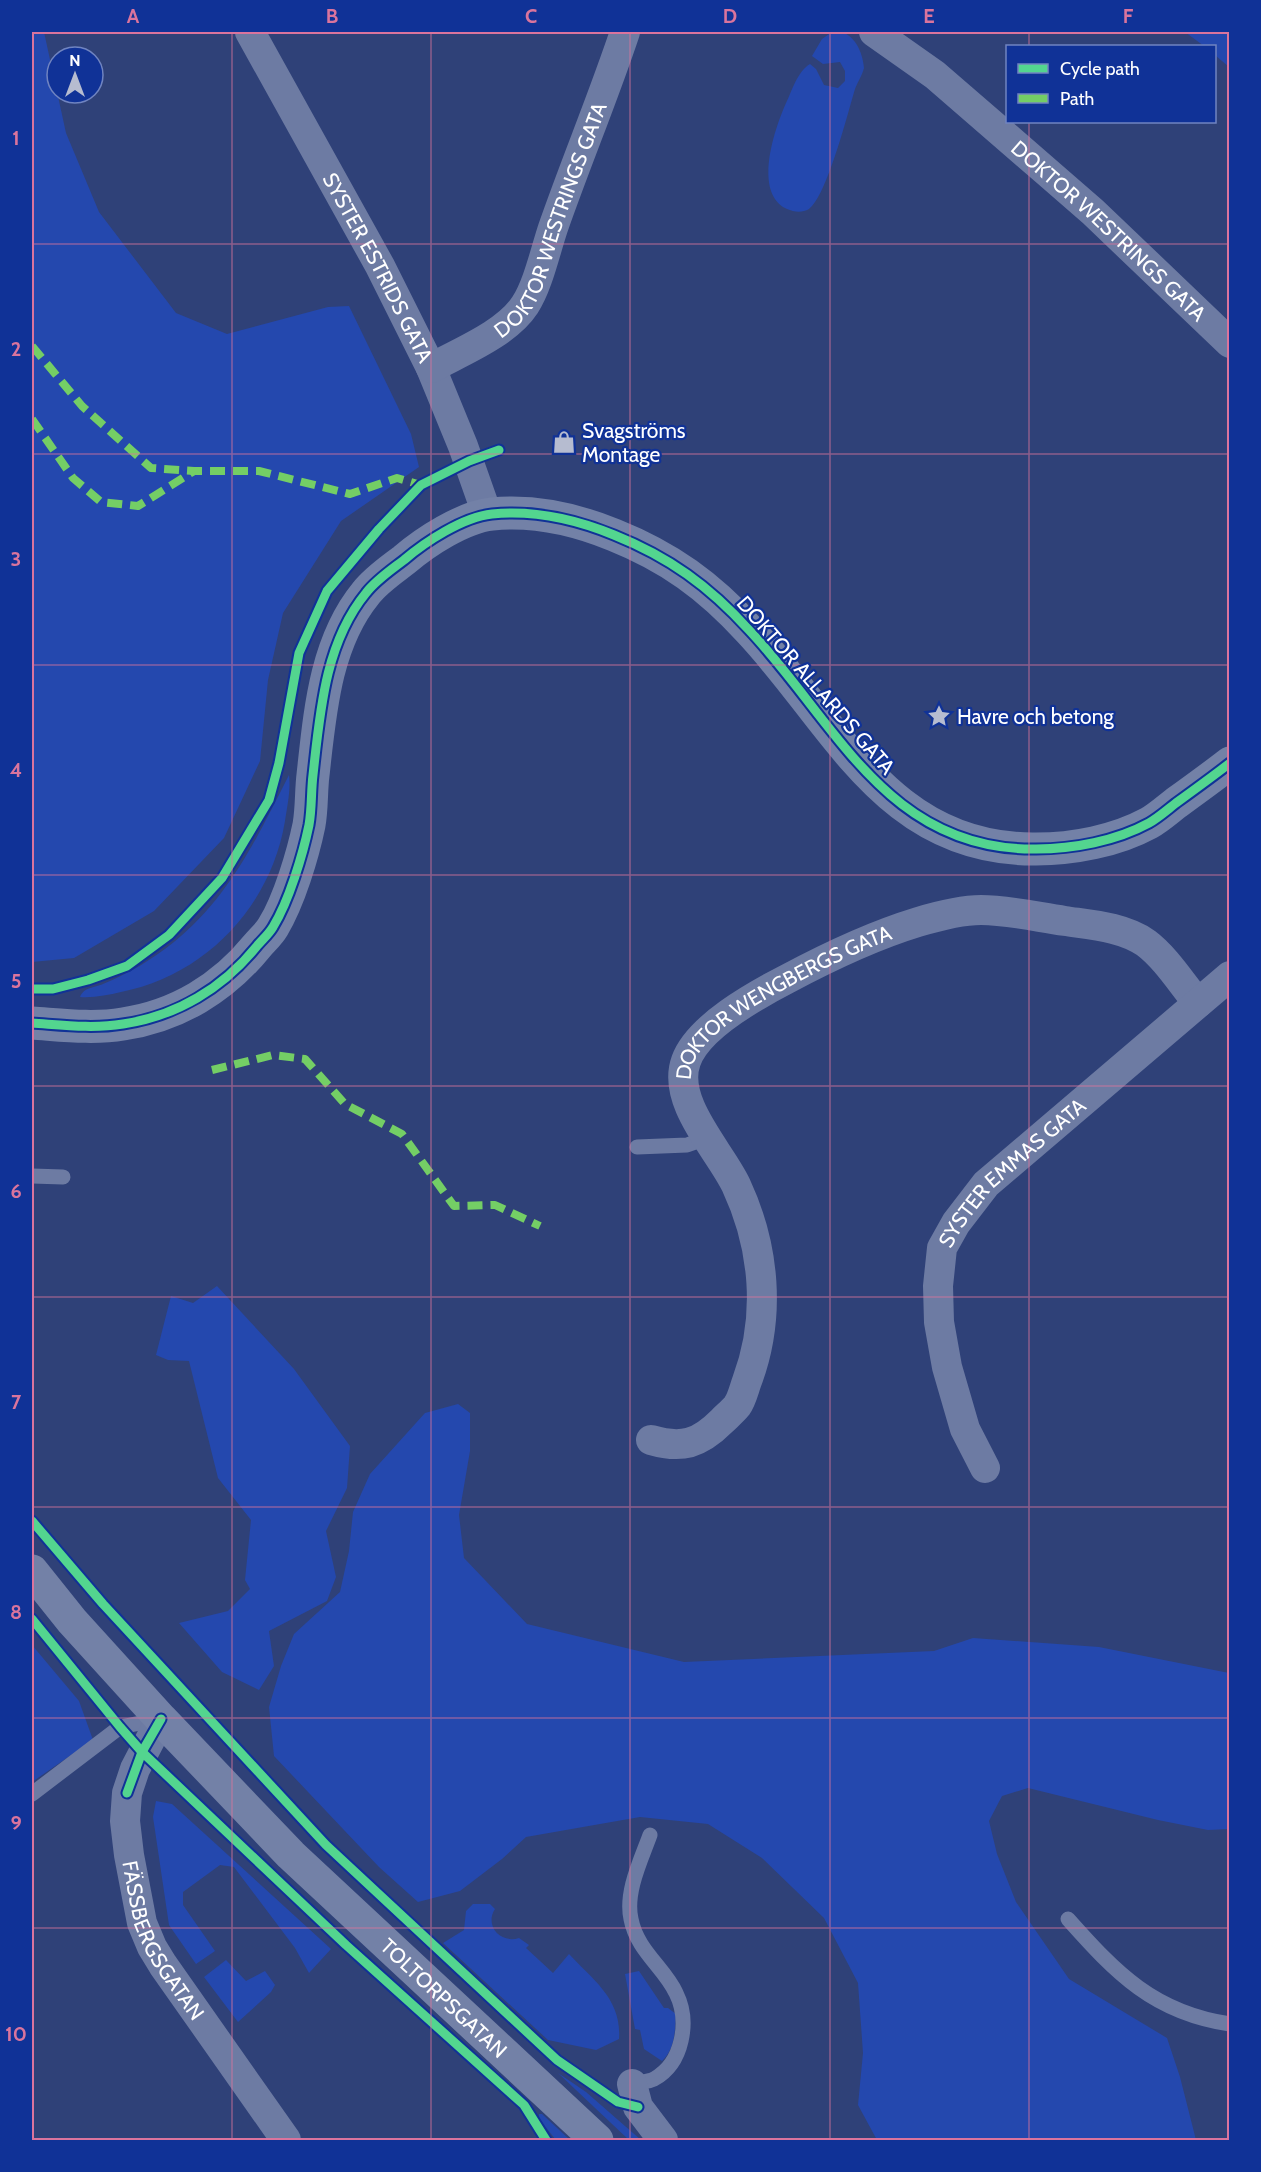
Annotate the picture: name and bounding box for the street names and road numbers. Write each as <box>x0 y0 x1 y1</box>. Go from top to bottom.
street label: DOKTOR WESTRINGS GATA <box>489 99 611 343</box>
street label: DOKTOR WESTRINGS GATA <box>1007 135 1212 326</box>
street label: SYSTER ESTRIDS GATA <box>318 168 439 366</box>
street label: DOKTOR ALLARDS GATA <box>732 591 900 779</box>
street label: DOKTOR WENGBERGS GATA <box>670 920 895 1081</box>
street label: SYSTER EMMAS GATA <box>933 1092 1090 1251</box>
street label: FÄSSBERGSGATAN <box>118 1858 210 2024</box>
street label: TOLTORPSGATAN <box>376 1933 513 2063</box>

